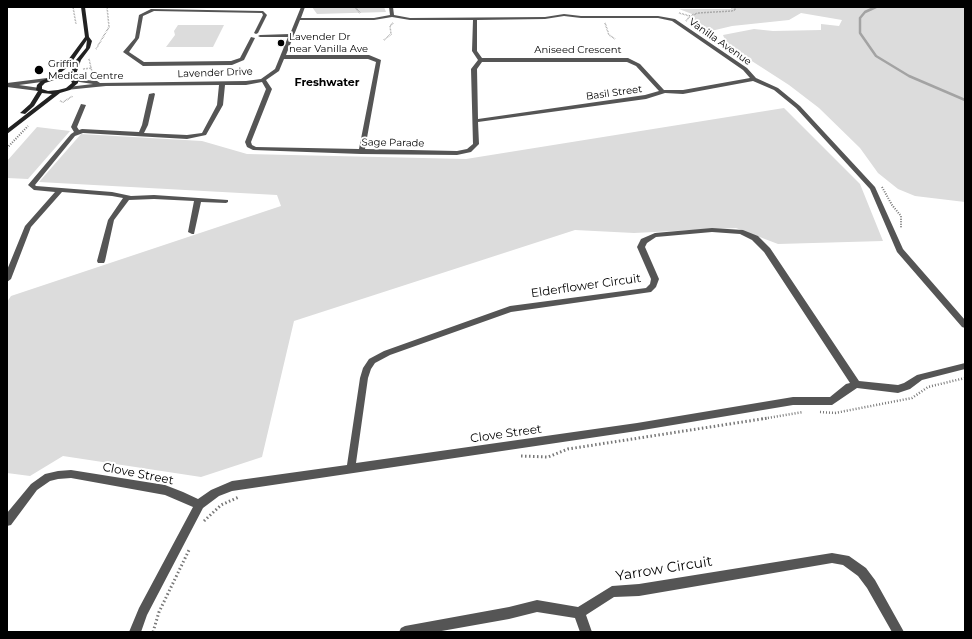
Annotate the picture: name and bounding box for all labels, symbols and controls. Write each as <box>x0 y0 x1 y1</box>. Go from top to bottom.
street label: Vanilla Avenue <box>686 16 754 68</box>
place label: Lavender Dr near Vanilla Ave <box>289 31 368 54</box>
marker: Lavender Dr near Vanilla Ave <box>276 38 286 48</box>
street label: Aniseed Crescent <box>534 44 622 56</box>
place label: Griffin Medical Centre <box>48 58 124 82</box>
marker: Griffin Medical Centre <box>33 64 45 76</box>
street label: Lavender Drive <box>177 66 253 80</box>
district label: Freshwater <box>295 76 359 90</box>
street label: Basil Street <box>585 83 643 103</box>
street label: Sage Parade <box>361 136 425 150</box>
street label: Elderflower Circuit <box>530 271 642 301</box>
street label: Clove Street <box>469 422 543 446</box>
street label: Clove Street <box>101 460 175 488</box>
street label: Yarrow Circuit <box>615 553 713 585</box>

